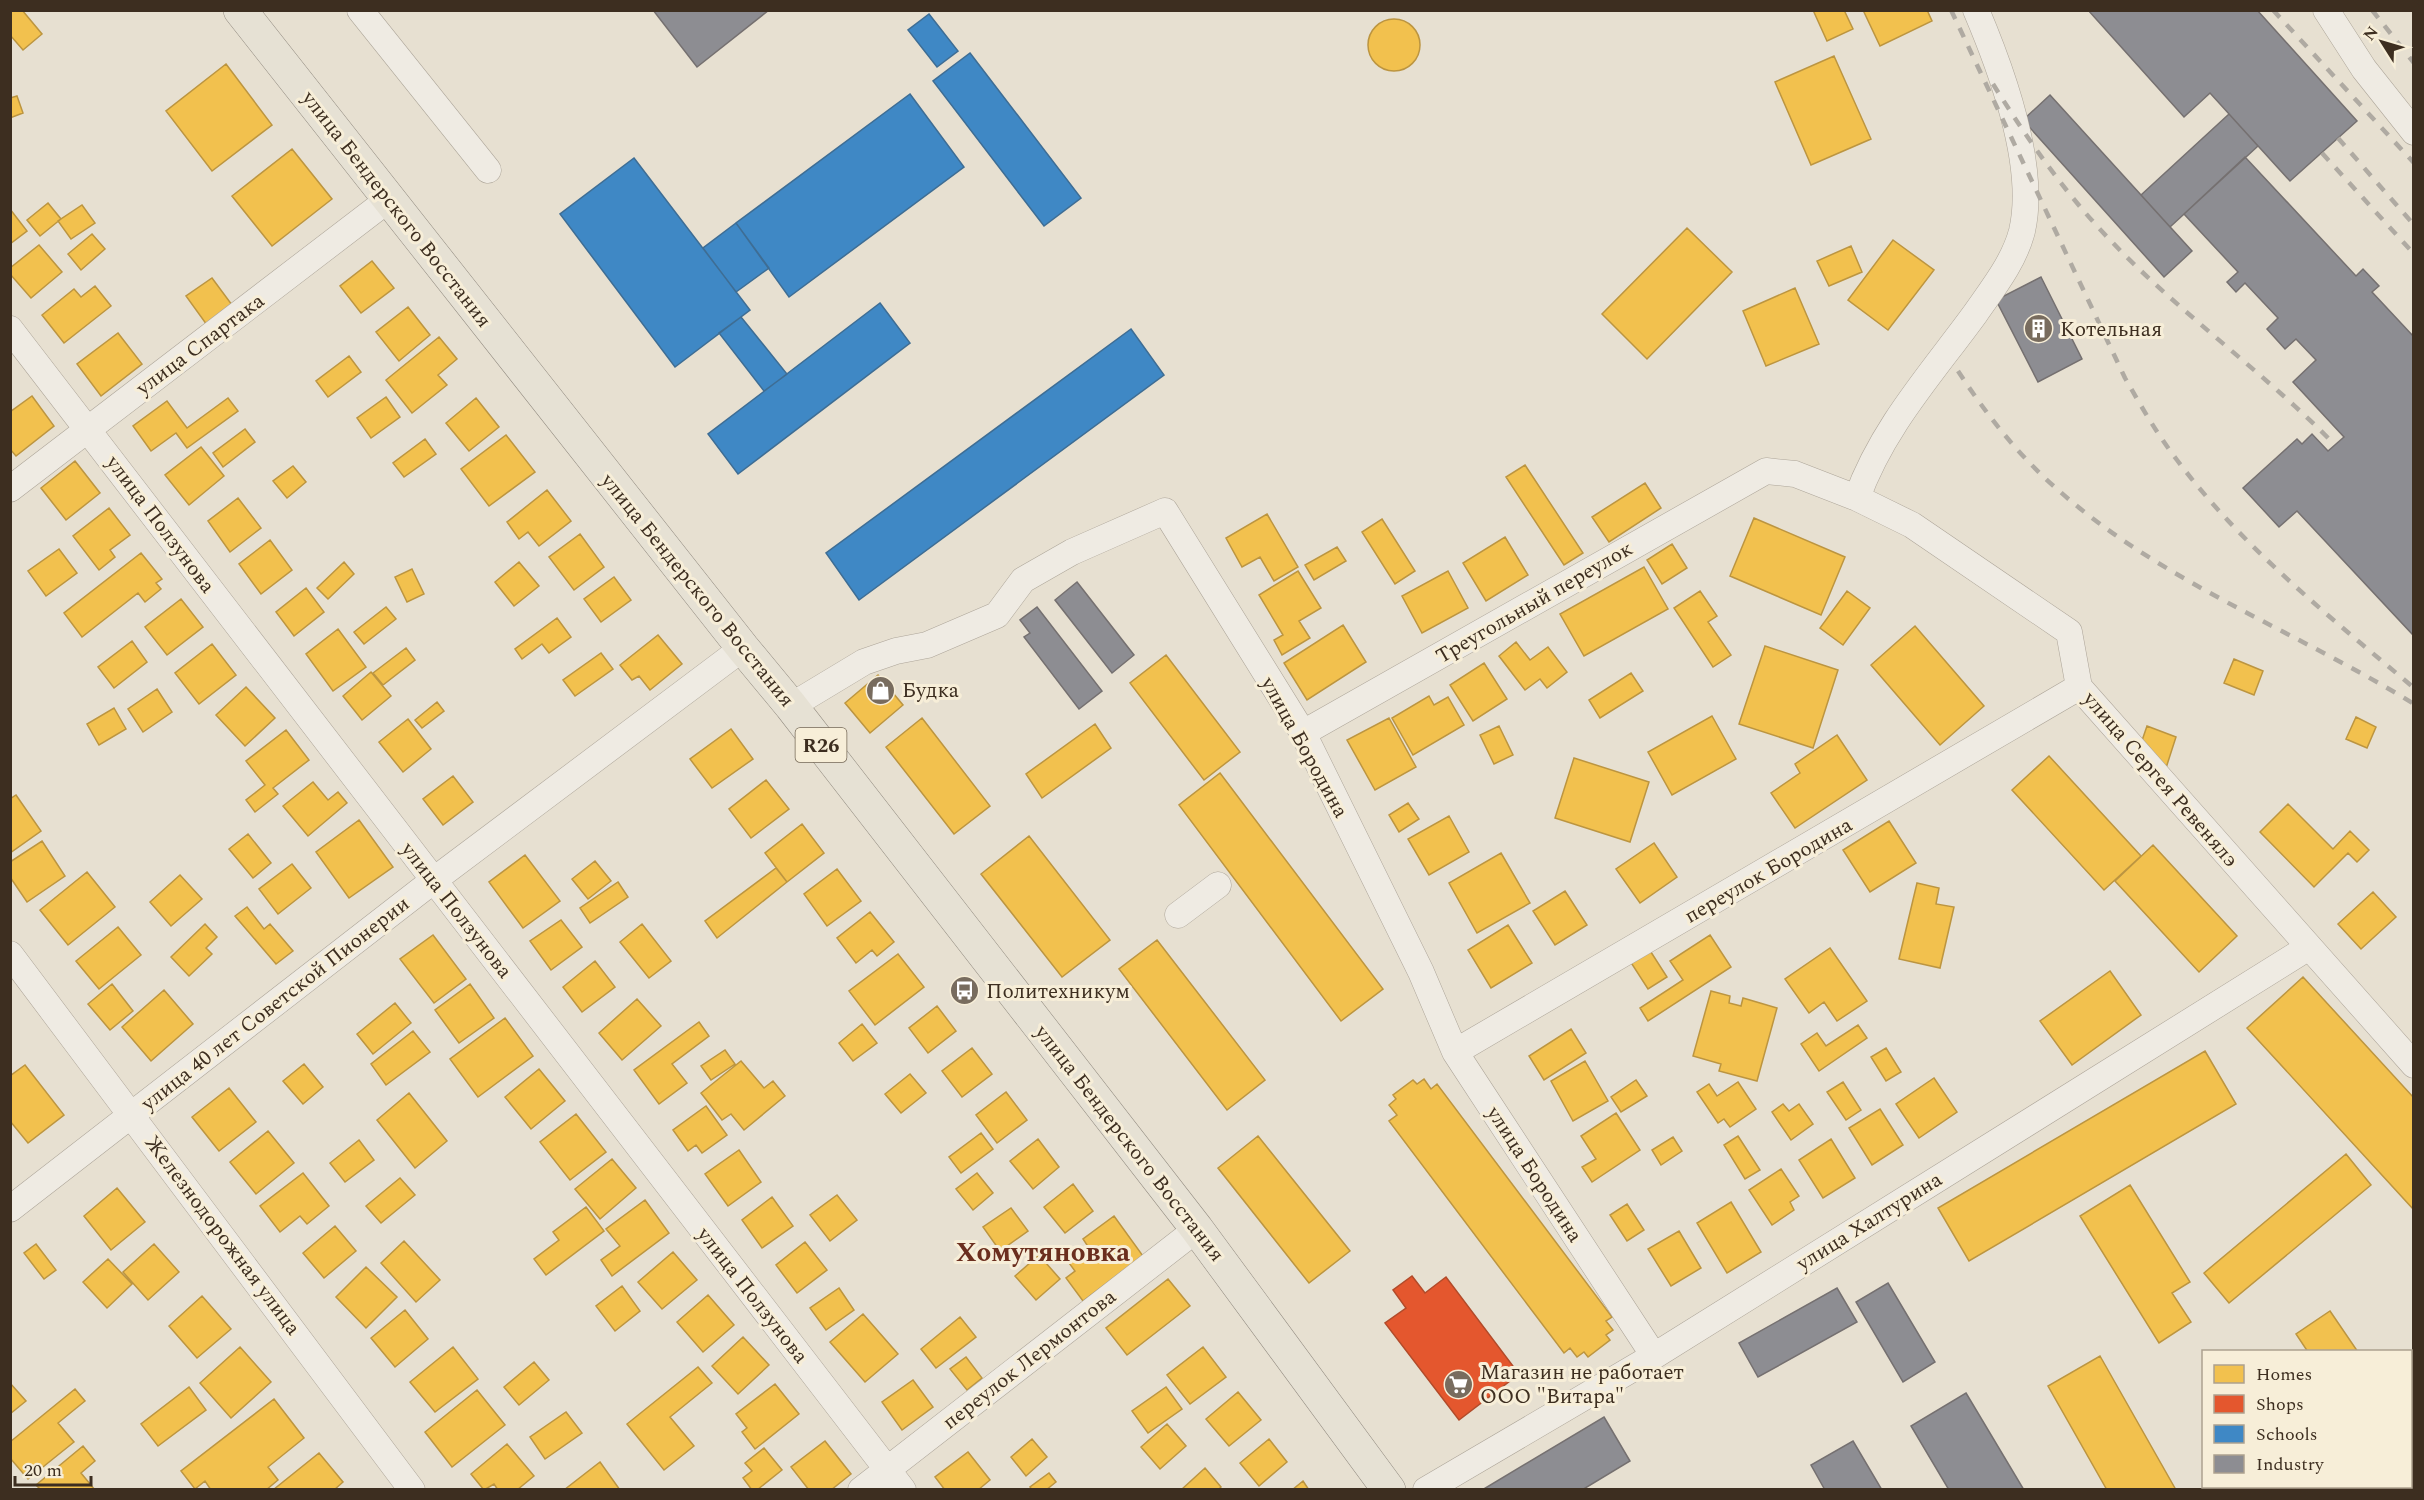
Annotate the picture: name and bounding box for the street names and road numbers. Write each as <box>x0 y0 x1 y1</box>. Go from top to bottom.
street label: улица Бендерского Восстания <box>293 83 499 335</box>
street label: улица Спартака <box>129 285 272 404</box>
street label: улица Ползунова <box>97 448 223 601</box>
street label: улица Бендерского Восстания <box>592 466 802 715</box>
street label: Треугольный переулок <box>1430 533 1639 672</box>
street label: улица Бородина <box>1252 670 1357 825</box>
street label: улица Сергея Ревенялэ <box>2074 684 2246 875</box>
road number: R26 <box>796 728 846 762</box>
street label: переулок Бородина <box>1678 809 1859 932</box>
street label: улица Ползунова <box>392 835 520 986</box>
street label: улица 40 лет Советской Пионерии <box>134 889 417 1120</box>
street label: улица Бендерского Восстания <box>1026 1017 1232 1269</box>
street label: улица Бородина <box>1477 1099 1591 1250</box>
street label: Железнодорожная улица <box>136 1129 309 1343</box>
street label: улица Халтурина <box>1790 1164 1949 1280</box>
street label: улица Ползунова <box>688 1220 816 1371</box>
street label: переулок Лермонтова <box>936 1281 1124 1438</box>

